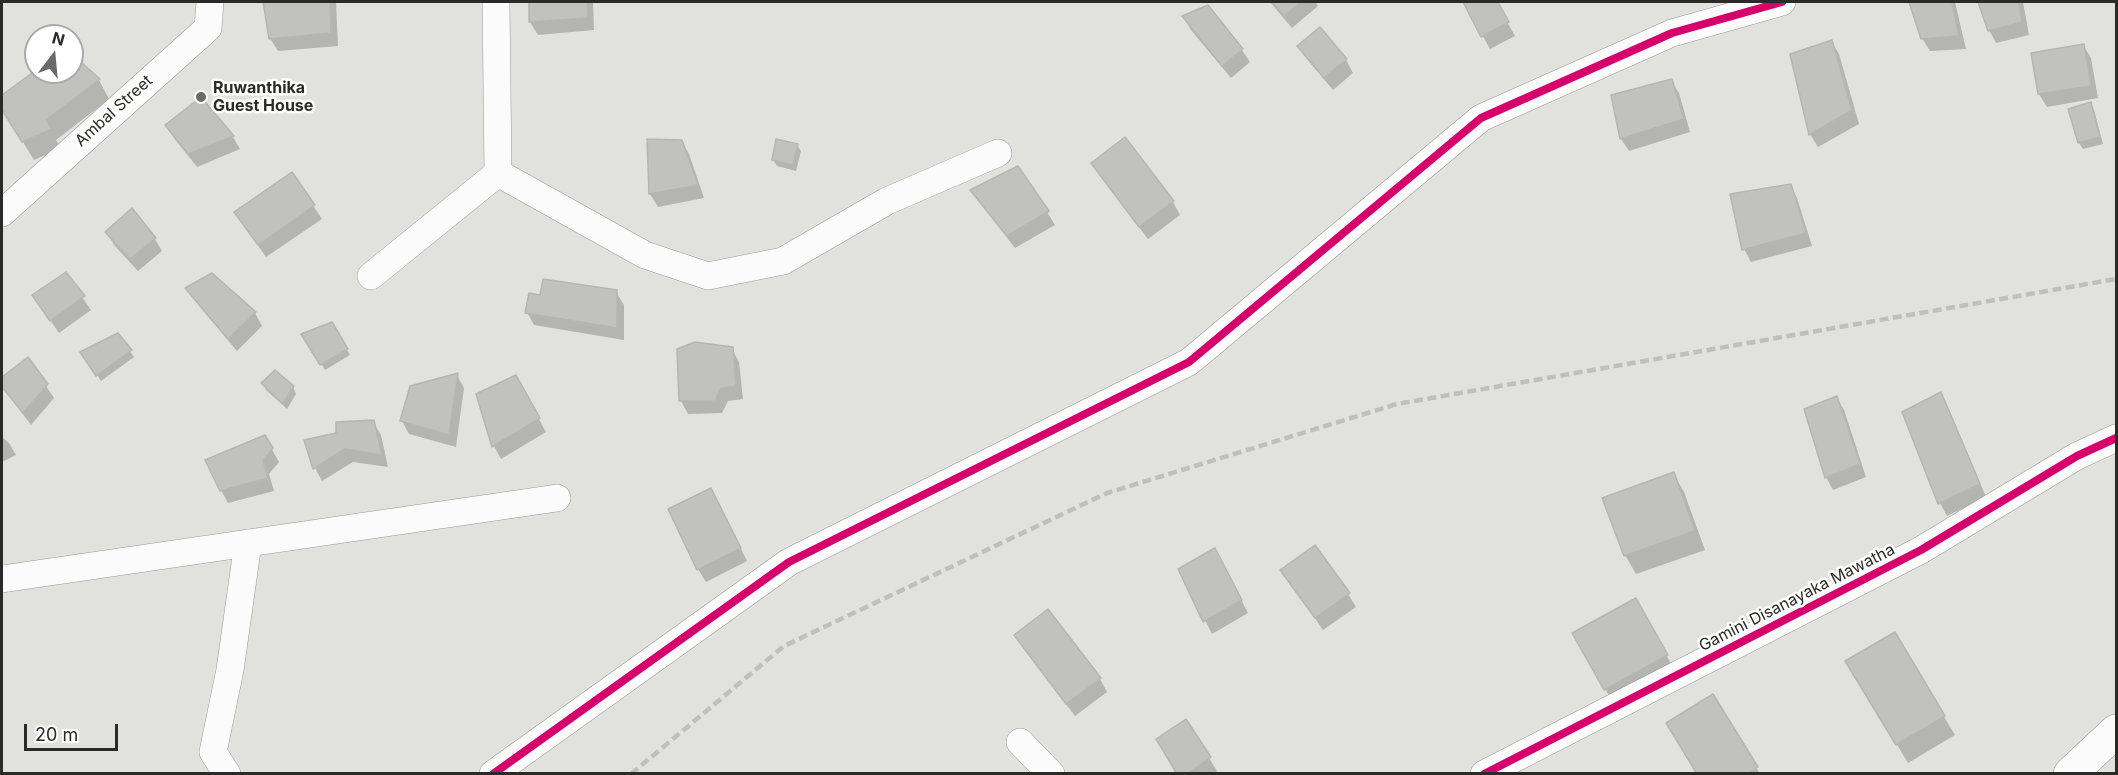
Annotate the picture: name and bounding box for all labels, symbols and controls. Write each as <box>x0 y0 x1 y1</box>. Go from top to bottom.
north arrow <box>24 24 84 84</box>
text: N <box>50 27 67 50</box>
street label: Ambal Street <box>71 71 157 151</box>
place label: Ruwanthika Guest House <box>213 78 313 116</box>
marker: Ruwanthika Guest House <box>194 90 208 104</box>
street label: Gamini Disanayaka Mawatha <box>1696 540 1898 656</box>
scale bar <box>27 712 122 750</box>
text: 20 m <box>35 724 78 745</box>

